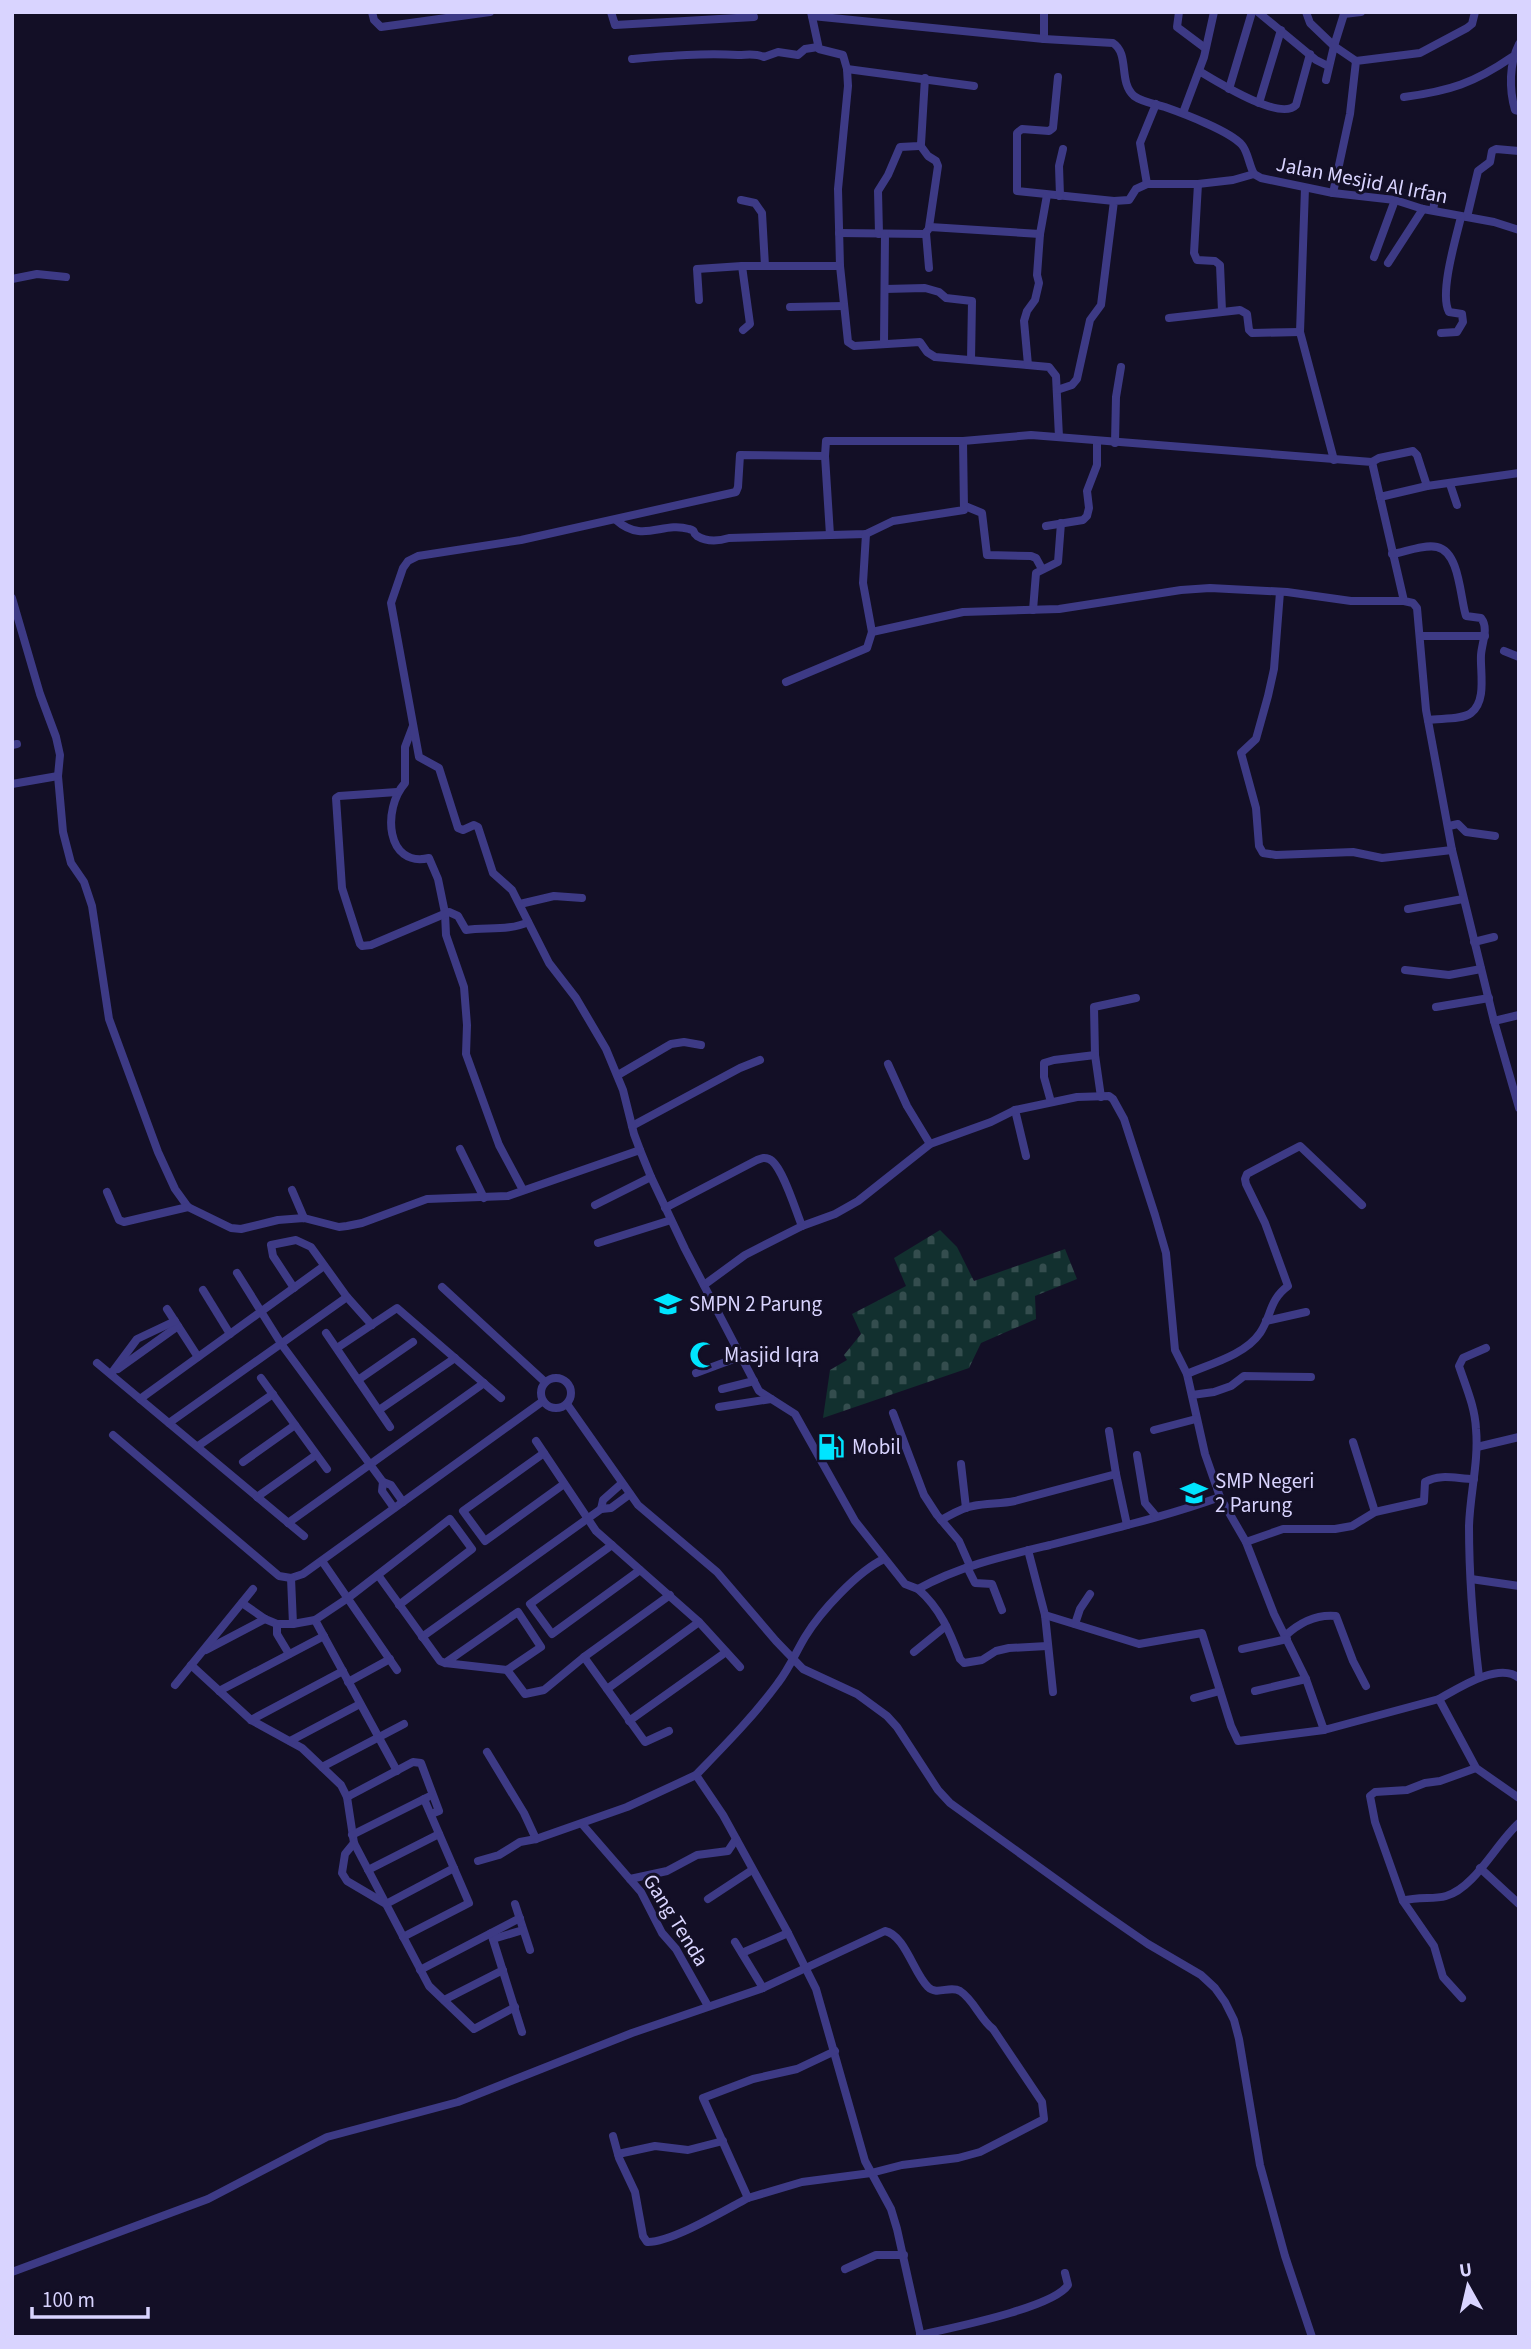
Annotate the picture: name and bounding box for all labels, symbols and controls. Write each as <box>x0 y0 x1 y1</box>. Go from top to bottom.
street label: Jalan Mesjid Al Irfan <box>1273 149 1451 211</box>
school or university icon: SMPN 2 Parung <box>653 1289 683 1319</box>
place label: SMPN 2 Parung <box>689 1289 823 1319</box>
mosque icon: Masjid Iqra <box>688 1340 718 1370</box>
place label: Masjid Iqra <box>724 1340 819 1370</box>
fuel station icon: Mobil <box>816 1432 846 1462</box>
place label: Mobil <box>852 1432 901 1462</box>
place label: SMP Negeri 2 Parung <box>1215 1466 1315 1520</box>
school or university icon: SMP Negeri 2 Parung <box>1179 1478 1209 1508</box>
street label: Gang Tenda <box>636 1868 716 1972</box>
north arrow <box>1433 2251 1503 2321</box>
text: U <box>1458 2256 1474 2285</box>
scale bar <box>32 2276 147 2320</box>
text: 100 m <box>42 2285 95 2315</box>

